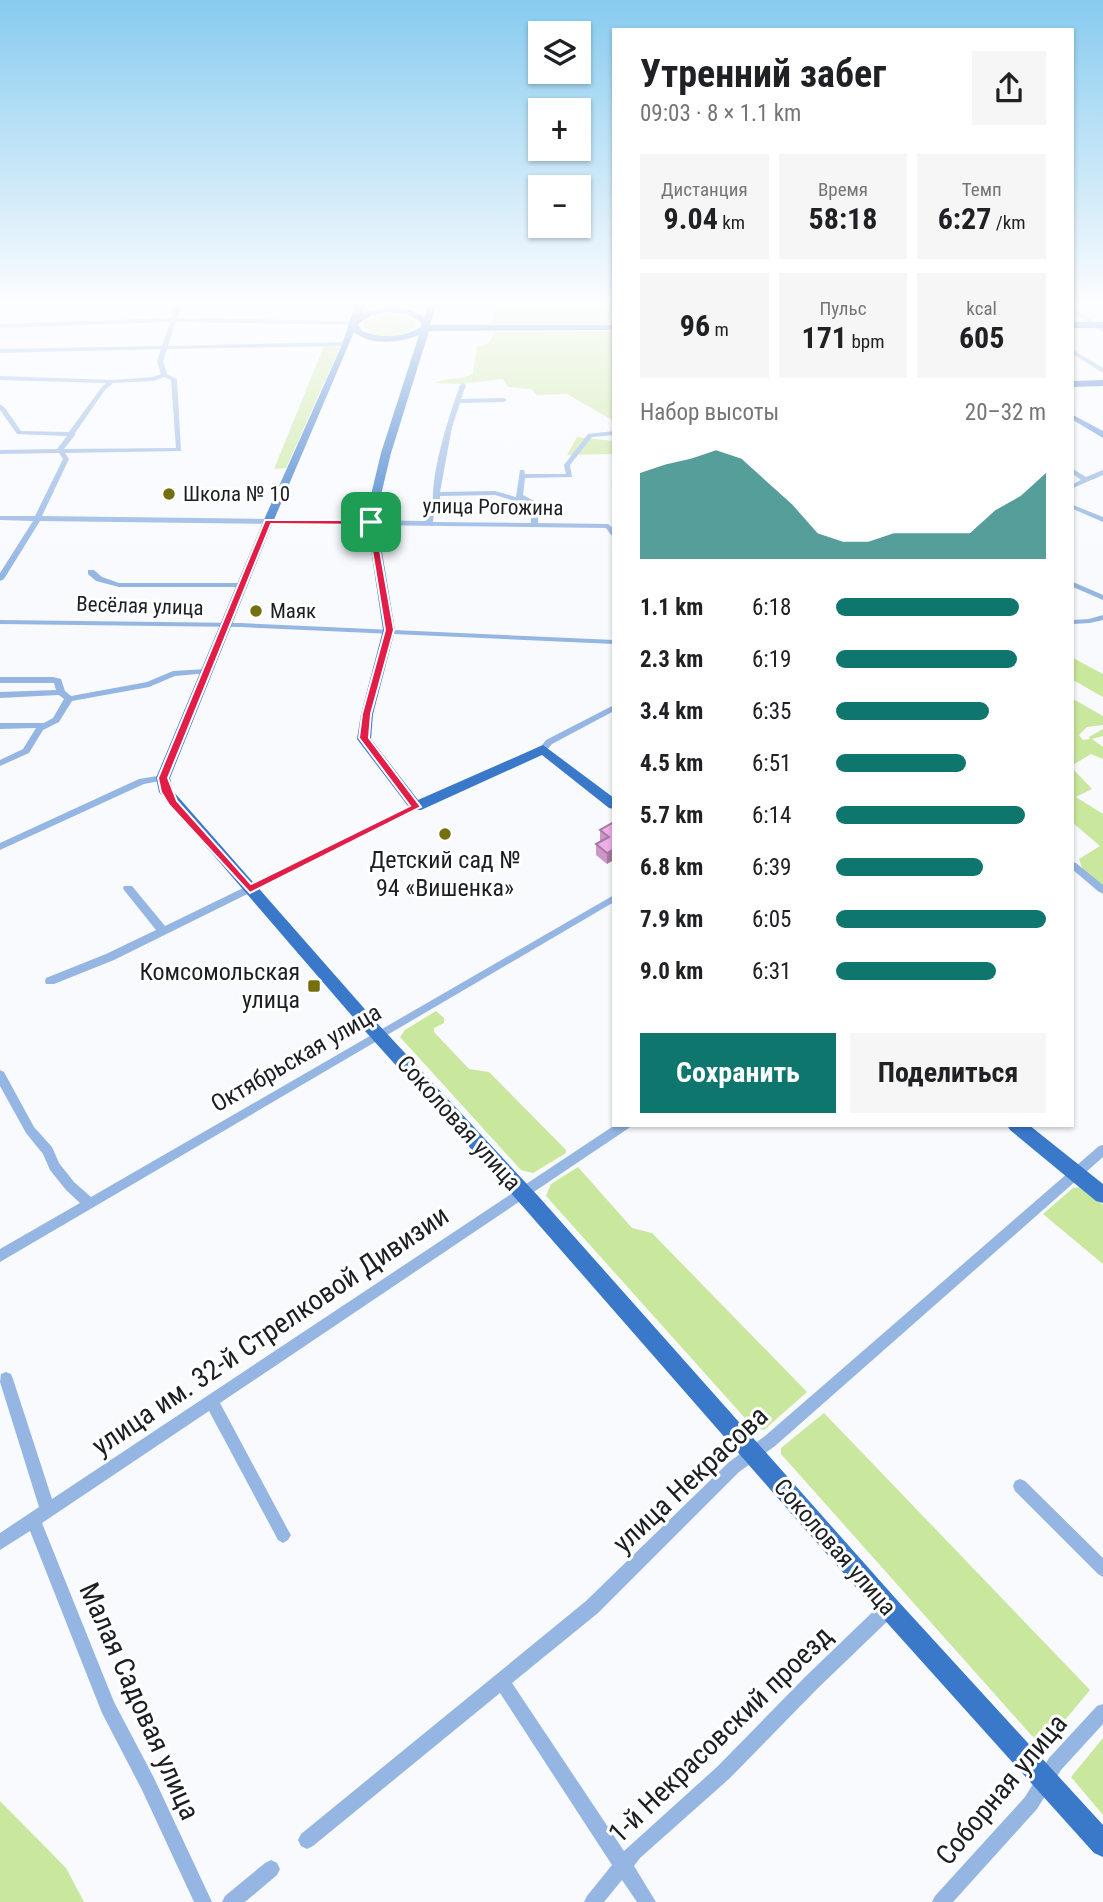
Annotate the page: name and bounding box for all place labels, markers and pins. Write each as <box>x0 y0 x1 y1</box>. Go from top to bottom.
place label: Школа № 10 <box>183 482 290 506</box>
marker: Школа № 10 <box>161 486 177 502</box>
pin <box>341 492 401 552</box>
place label: Маяк <box>270 599 316 623</box>
marker: Маяк <box>248 603 264 619</box>
marker: Детский сад № 94 «Вишенка» <box>437 826 453 842</box>
place label: Детский сад № 94 «Вишенка» <box>369 846 521 902</box>
place label: Комсомольская улица <box>139 958 300 1014</box>
marker: Комсомольская улица <box>306 978 322 994</box>

